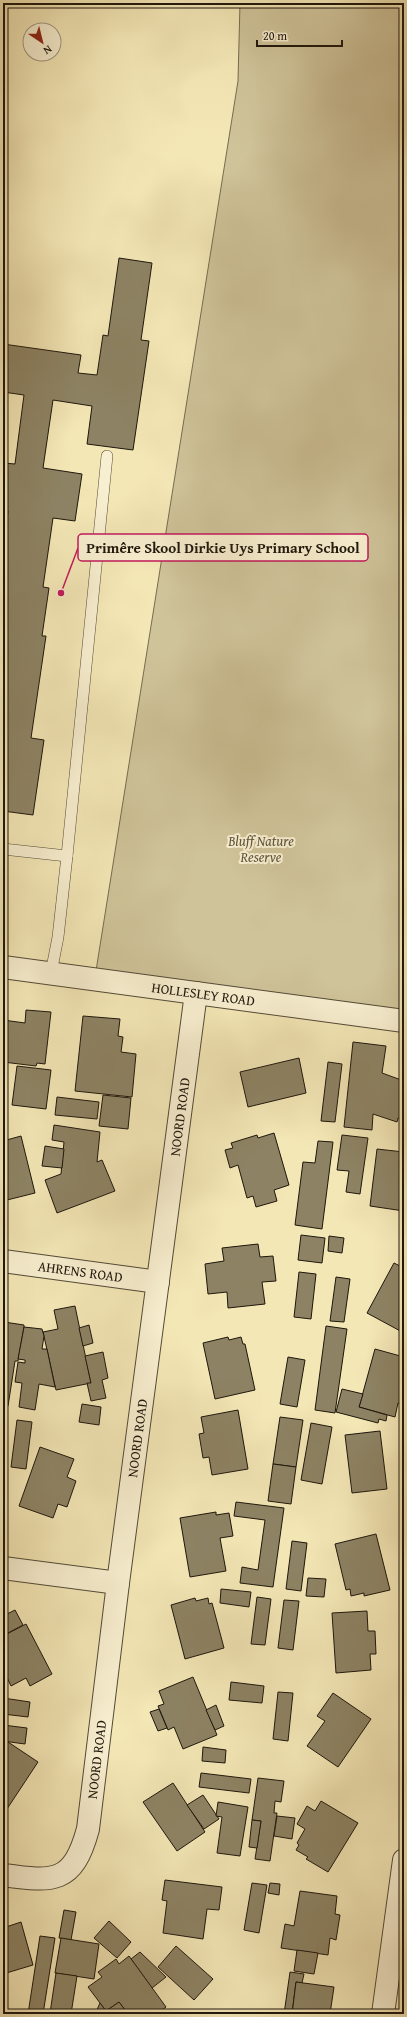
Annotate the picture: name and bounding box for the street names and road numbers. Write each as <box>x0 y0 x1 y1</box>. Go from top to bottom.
street label: HOLLESLEY ROAD <box>150 977 256 1011</box>
street label: NOORD ROAD <box>165 1076 195 1157</box>
street label: AHRENS ROAD <box>37 1256 124 1287</box>
street label: NOORD ROAD <box>122 1398 152 1479</box>
street label: NOORD ROAD <box>82 1719 111 1800</box>

